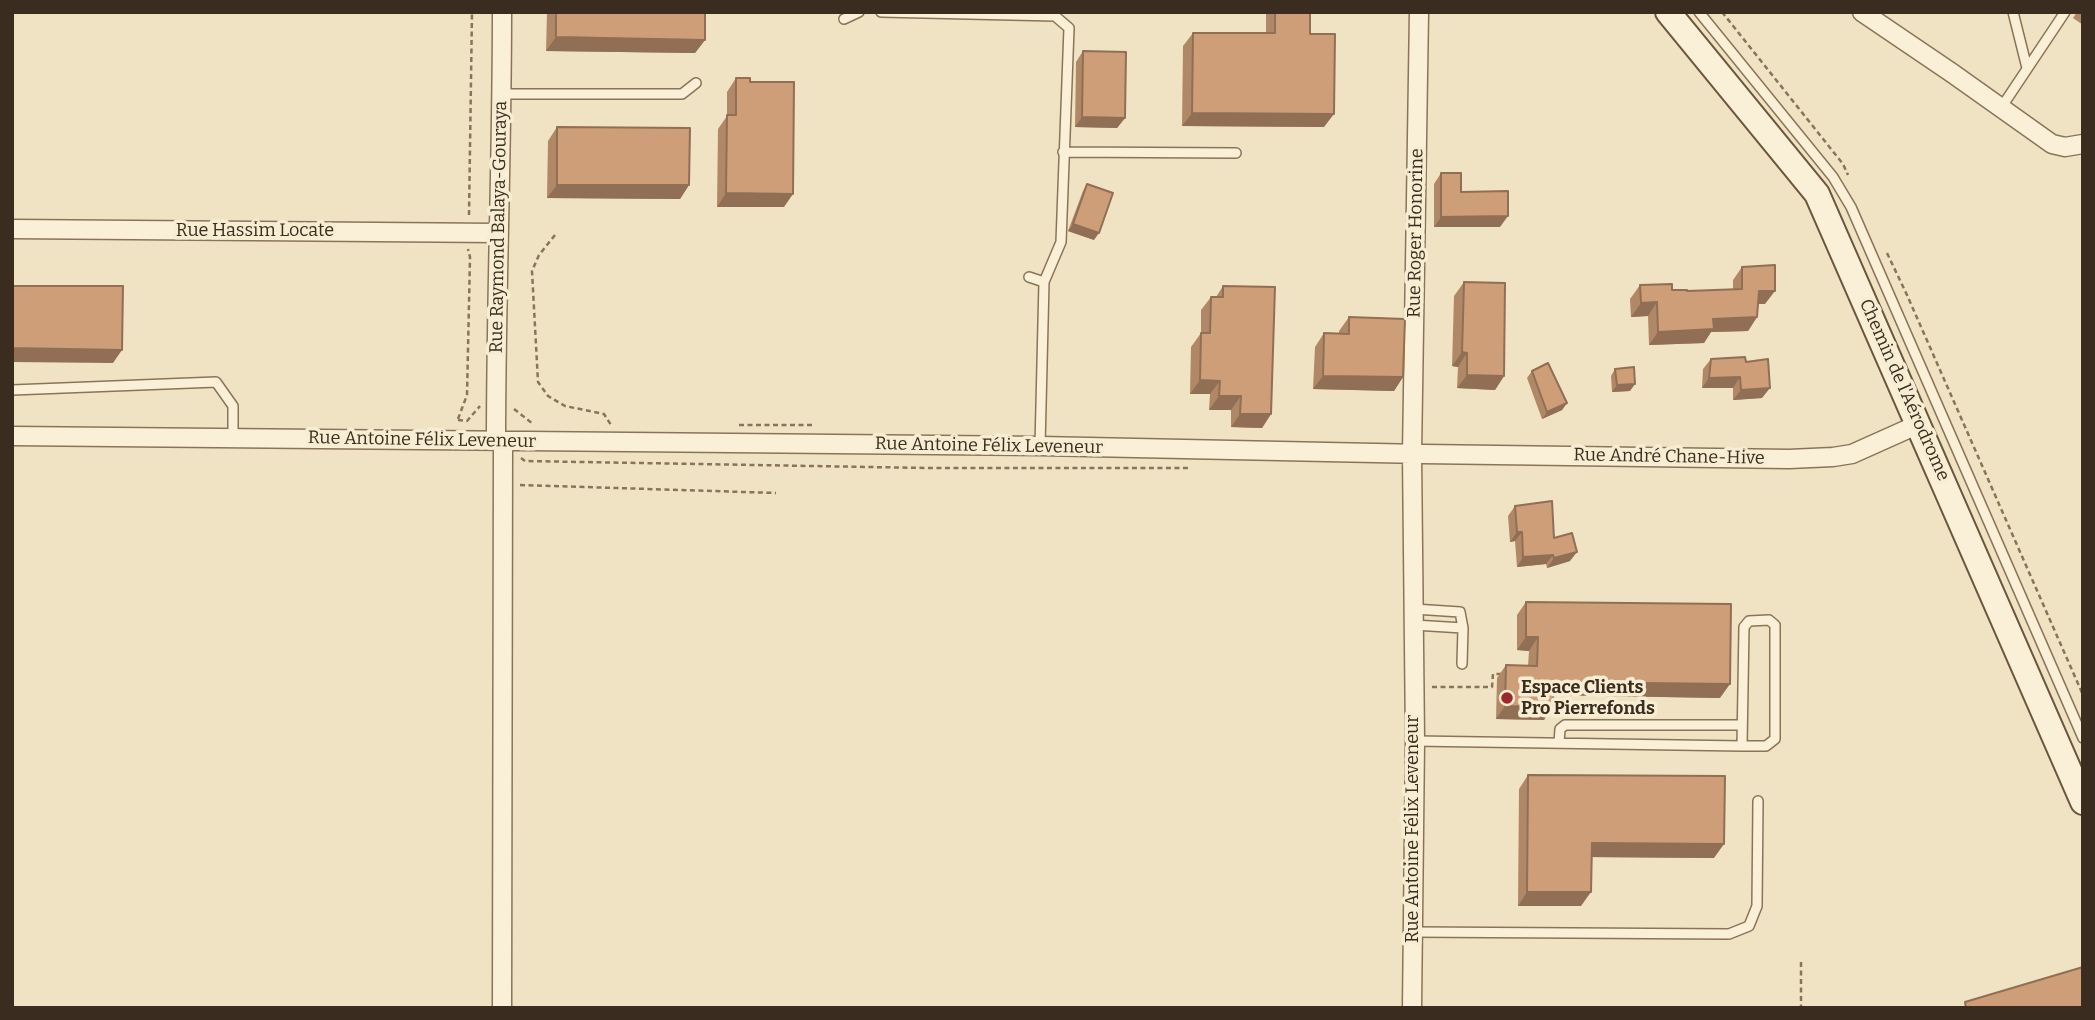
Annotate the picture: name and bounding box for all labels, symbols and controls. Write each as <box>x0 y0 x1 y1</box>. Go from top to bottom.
street label: Rue Raymond Balaya-Gouraya <box>486 101 512 353</box>
street label: Rue Roger Honorine <box>1404 148 1428 318</box>
street label: Rue Hassim Locate <box>176 220 334 242</box>
street label: Chemin de l'Aérodrome <box>1854 296 1954 484</box>
street label: Rue Antoine Félix Leveneur <box>308 427 536 453</box>
street label: Rue Antoine Félix Leveneur <box>875 433 1103 459</box>
street label: Rue André Chane-Hive <box>1573 445 1765 469</box>
place label: Espace Clients Pro Pierrefonds <box>1521 677 1655 720</box>
marker: Espace Clients Pro Pierrefonds <box>1499 690 1515 706</box>
street label: Rue Antoine Félix Leveneur <box>1402 715 1424 943</box>

